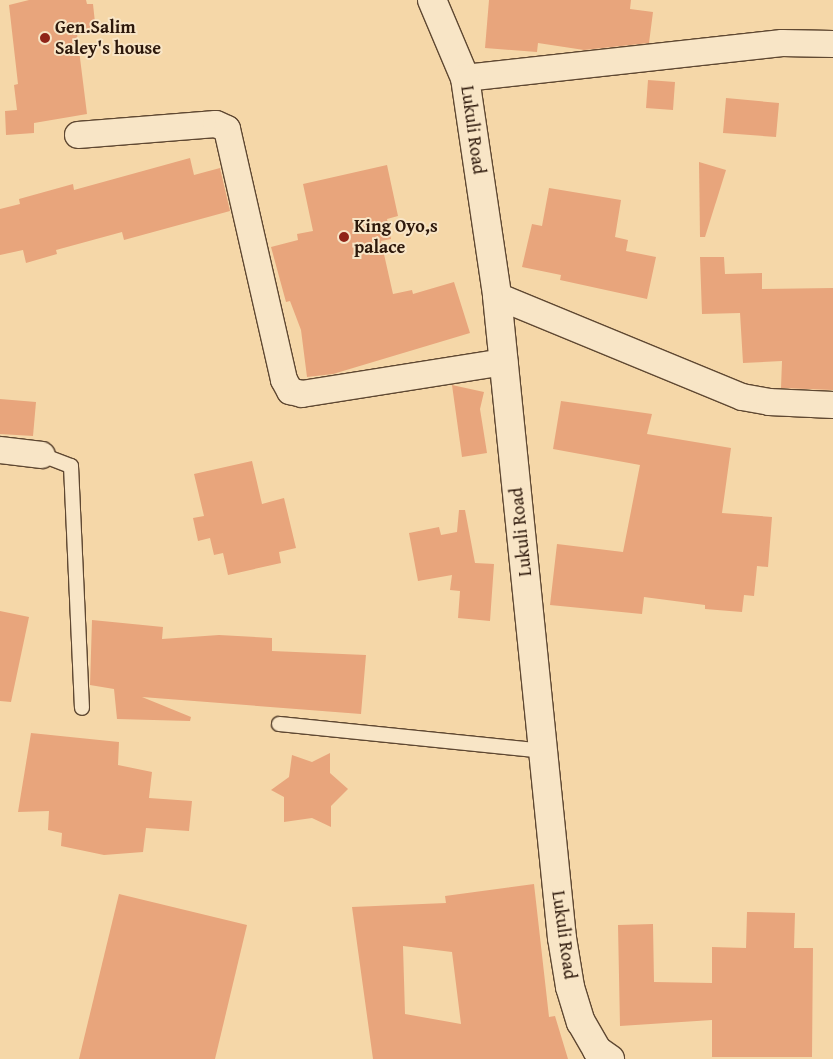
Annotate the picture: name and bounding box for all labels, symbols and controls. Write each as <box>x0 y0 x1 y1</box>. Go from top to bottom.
place label: Gen.Salim Saley's house <box>55 17 161 59</box>
marker: Gen.Salim Saley's house <box>39 32 51 44</box>
street label: Lukuli Road <box>456 84 490 176</box>
place label: King Oyo,s palace <box>354 216 438 258</box>
marker: King Oyo,s palace <box>338 231 350 243</box>
street label: Lukuli Road <box>506 487 536 577</box>
street label: Lukuli Road <box>547 889 581 981</box>

